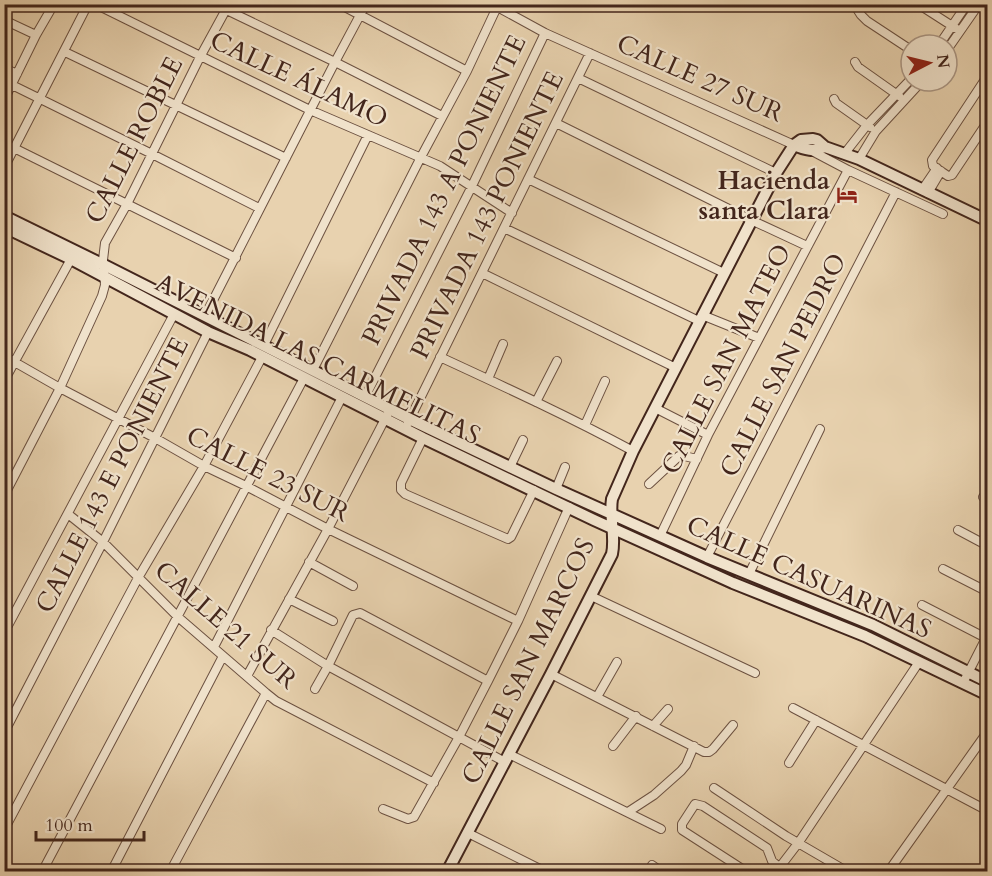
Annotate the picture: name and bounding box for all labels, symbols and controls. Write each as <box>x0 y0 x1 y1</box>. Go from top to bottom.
street label: CALLE ÁLAMO <box>204 22 394 136</box>
street label: CALLE 27 SUR <box>611 26 789 130</box>
street label: PRIVADA 143 A PONIENTE <box>354 29 534 351</box>
north arrow <box>899 33 959 93</box>
street label: CALLE ROBLE <box>77 51 191 229</box>
text: N <box>931 53 955 70</box>
street label: PRIVADA 143 PONIENTE <box>402 65 572 365</box>
place label: Hacienda santa Clara <box>699 163 830 228</box>
hotel icon: Hacienda santa Clara <box>835 183 859 207</box>
street label: CALLE SAN MATEO <box>653 238 799 480</box>
street label: CALLE SAN PEDRO <box>711 247 855 483</box>
street label: AVENIDA LAS CARMELITAS <box>150 265 486 453</box>
street label: CALLE 143 E PONIENTE <box>27 331 197 619</box>
street label: CALLE 23 SUR <box>180 418 356 530</box>
street label: CALLE CASUARINAS <box>681 507 937 647</box>
street label: CALLE SAN MARCOS <box>453 532 603 790</box>
street label: CALLE 21 SUR <box>147 553 305 697</box>
scale bar <box>36 804 144 842</box>
text: 100 m <box>45 813 93 838</box>

